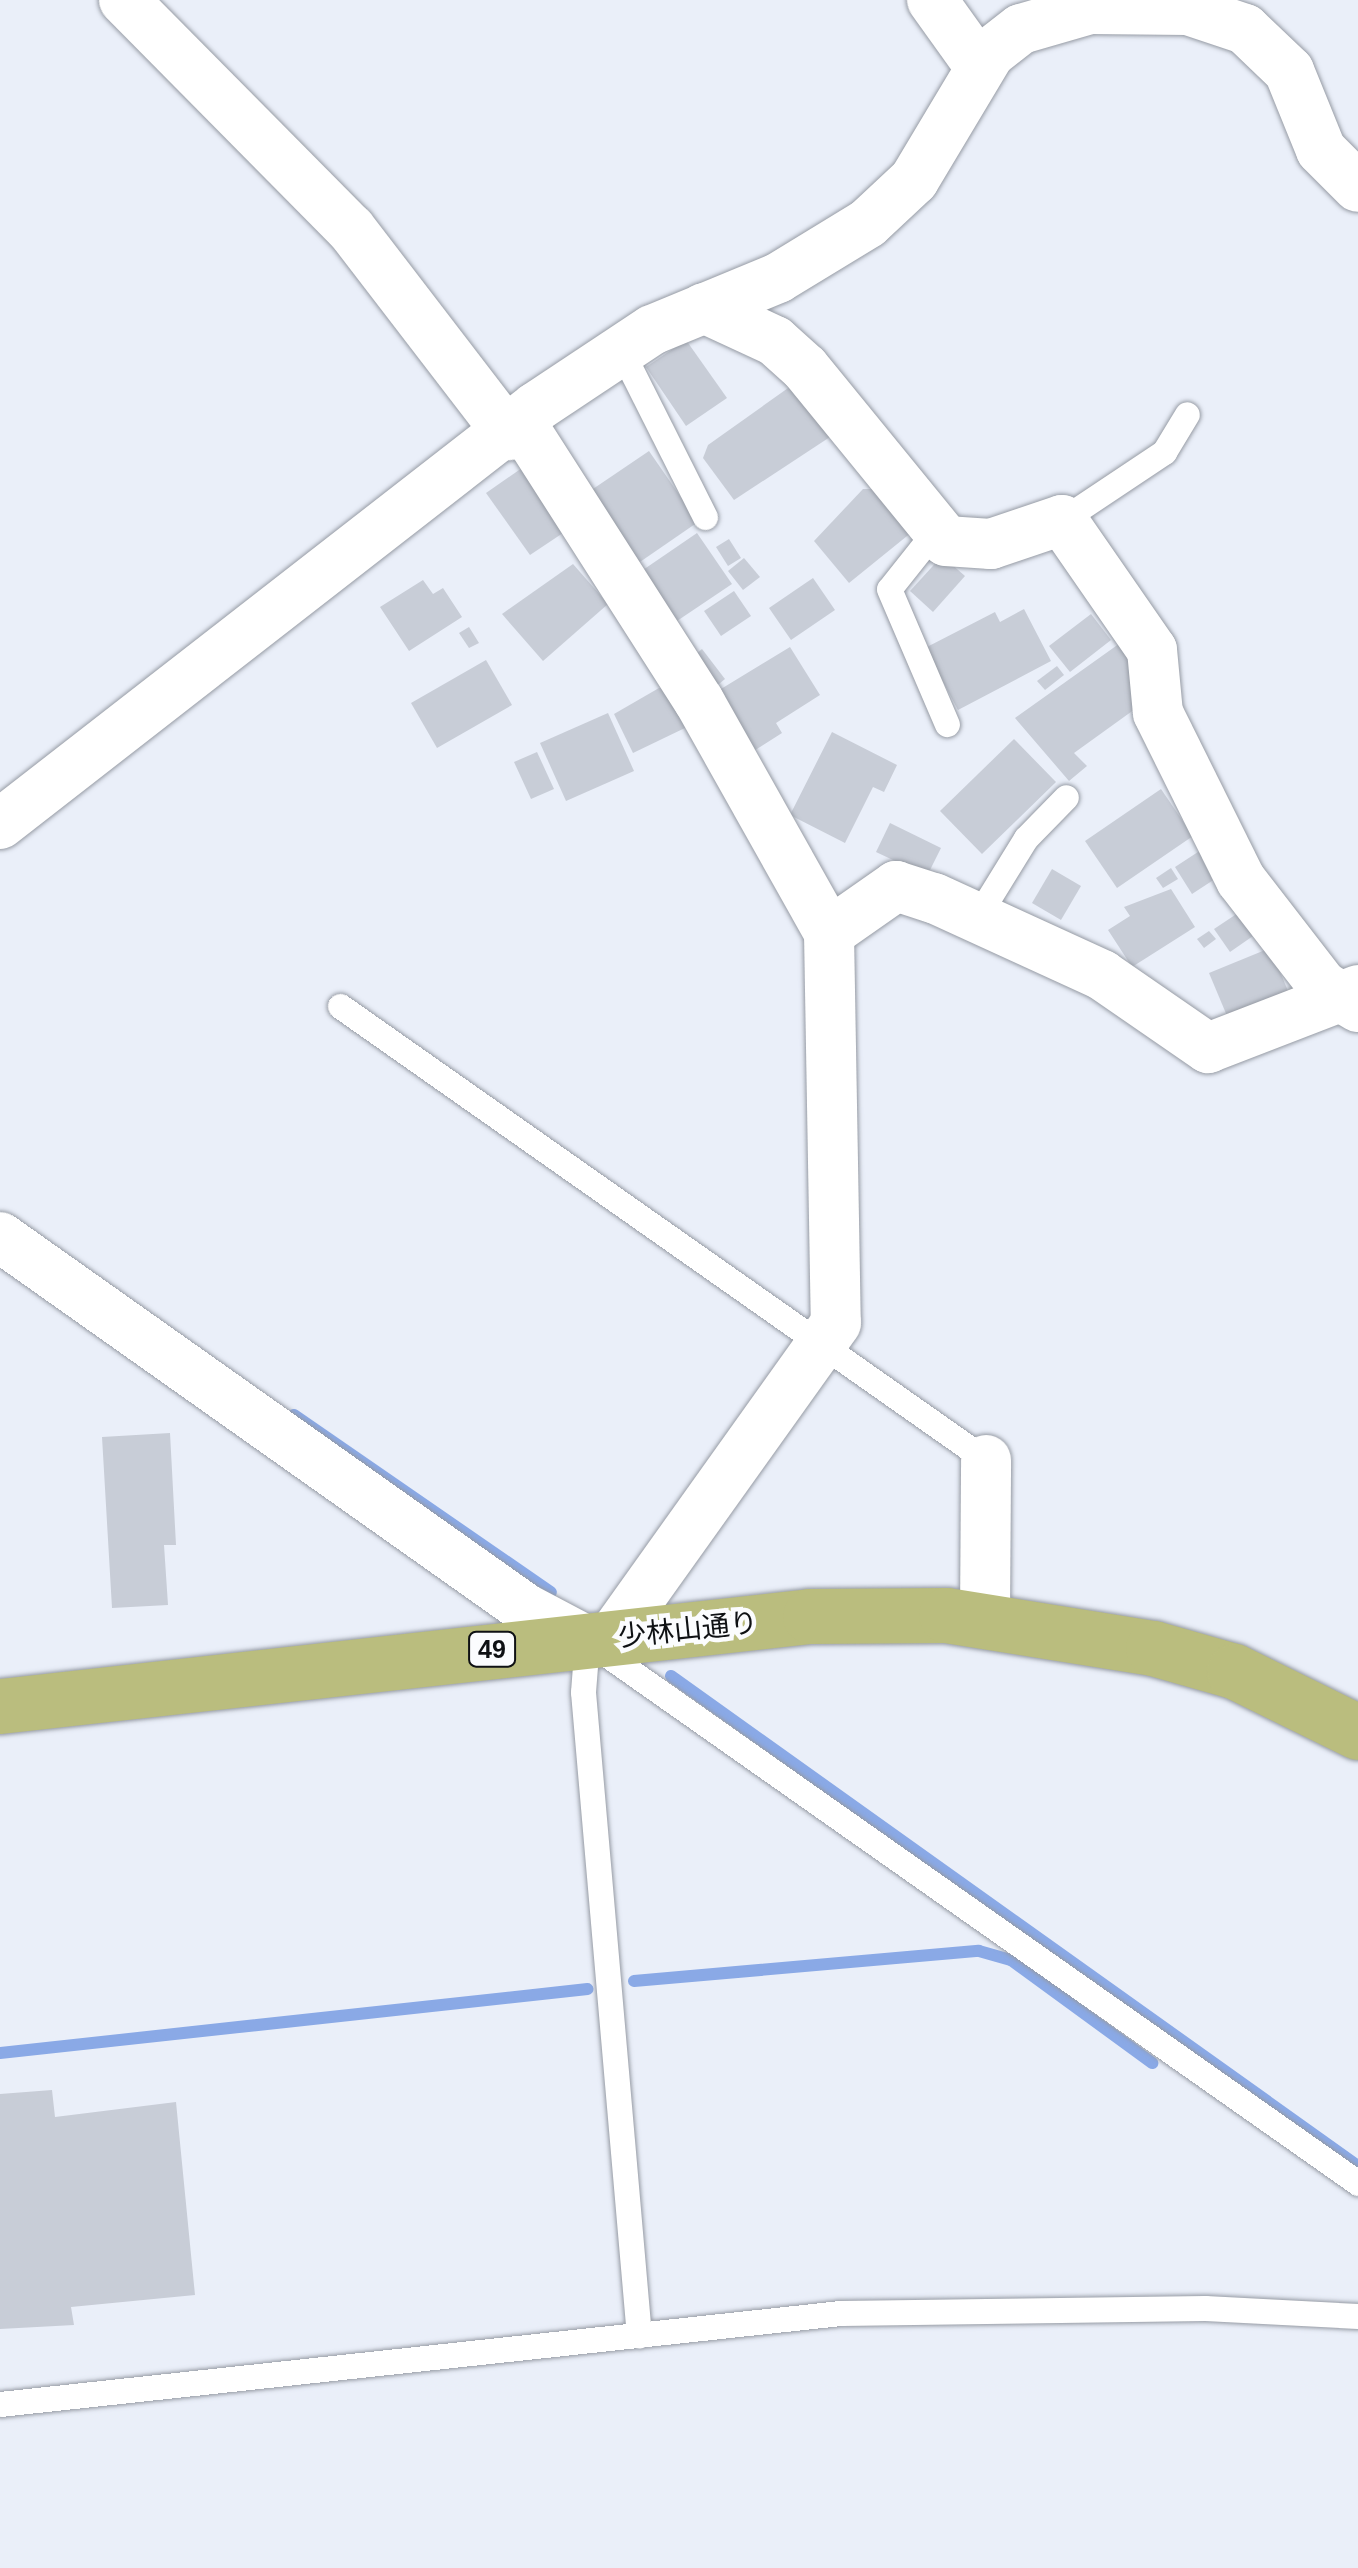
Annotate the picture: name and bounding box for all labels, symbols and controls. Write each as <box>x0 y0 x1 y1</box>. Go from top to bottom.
street label: 少林山通り <box>617 1606 759 1654</box>
road number: 49 <box>467 1629 517 1669</box>

